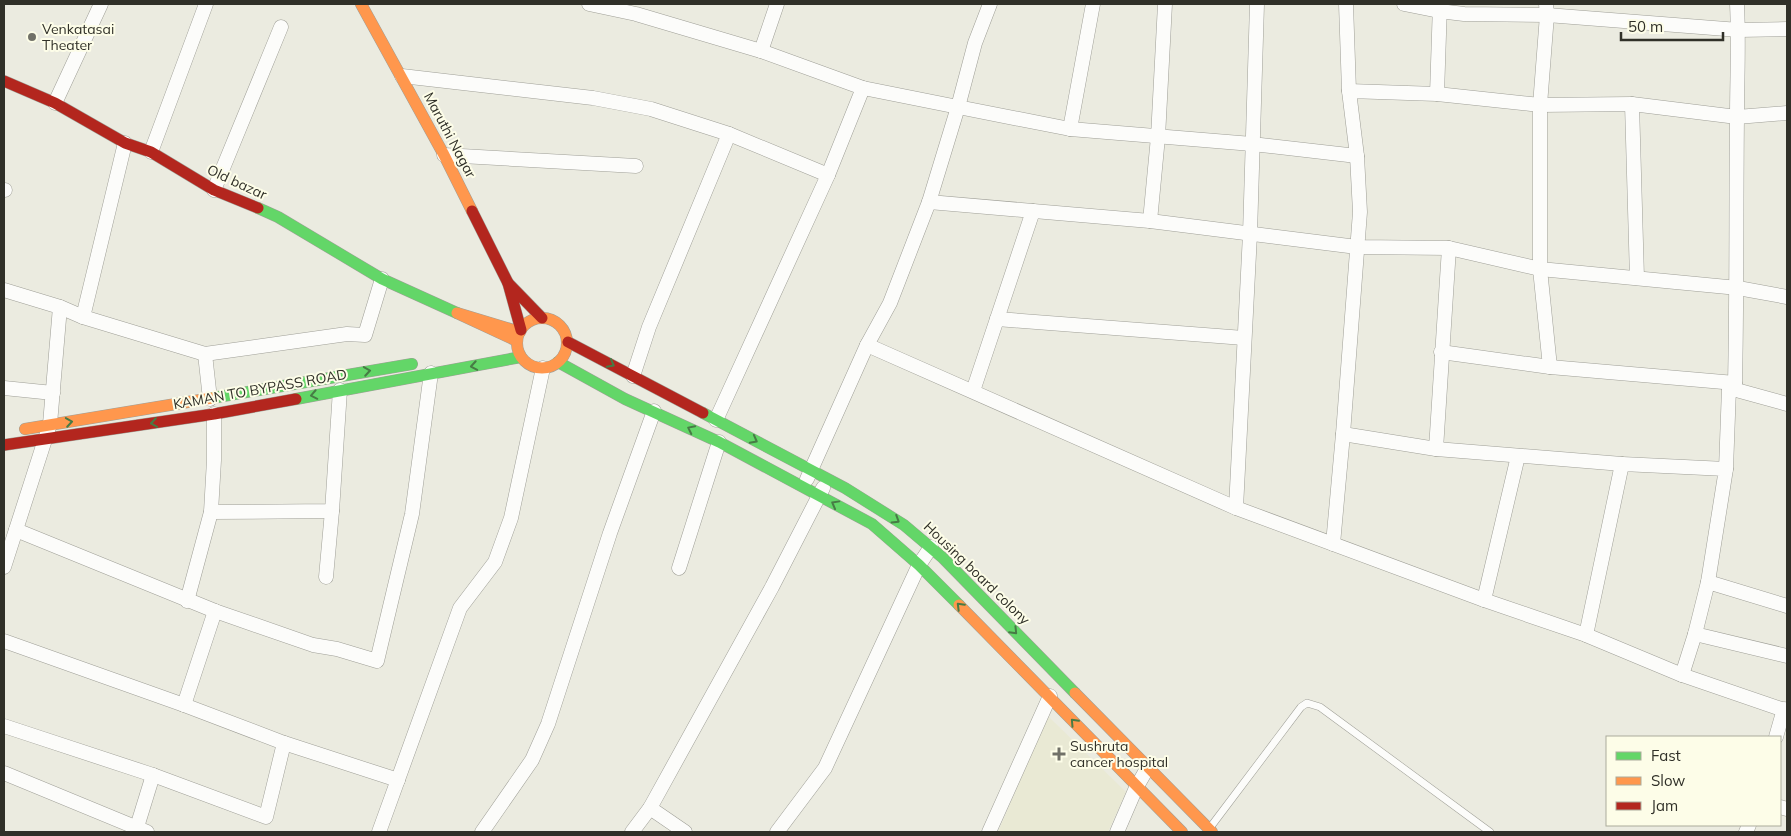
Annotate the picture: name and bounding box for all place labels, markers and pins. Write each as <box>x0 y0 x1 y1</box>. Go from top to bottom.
place label: Venkatasai Theater <box>42 20 114 54</box>
marker: Venkatasai Theater <box>26 31 38 43</box>
place label: Sushruta cancer hospital <box>1070 737 1168 771</box>
marker: Sushruta cancer hospital <box>1052 747 1066 761</box>

